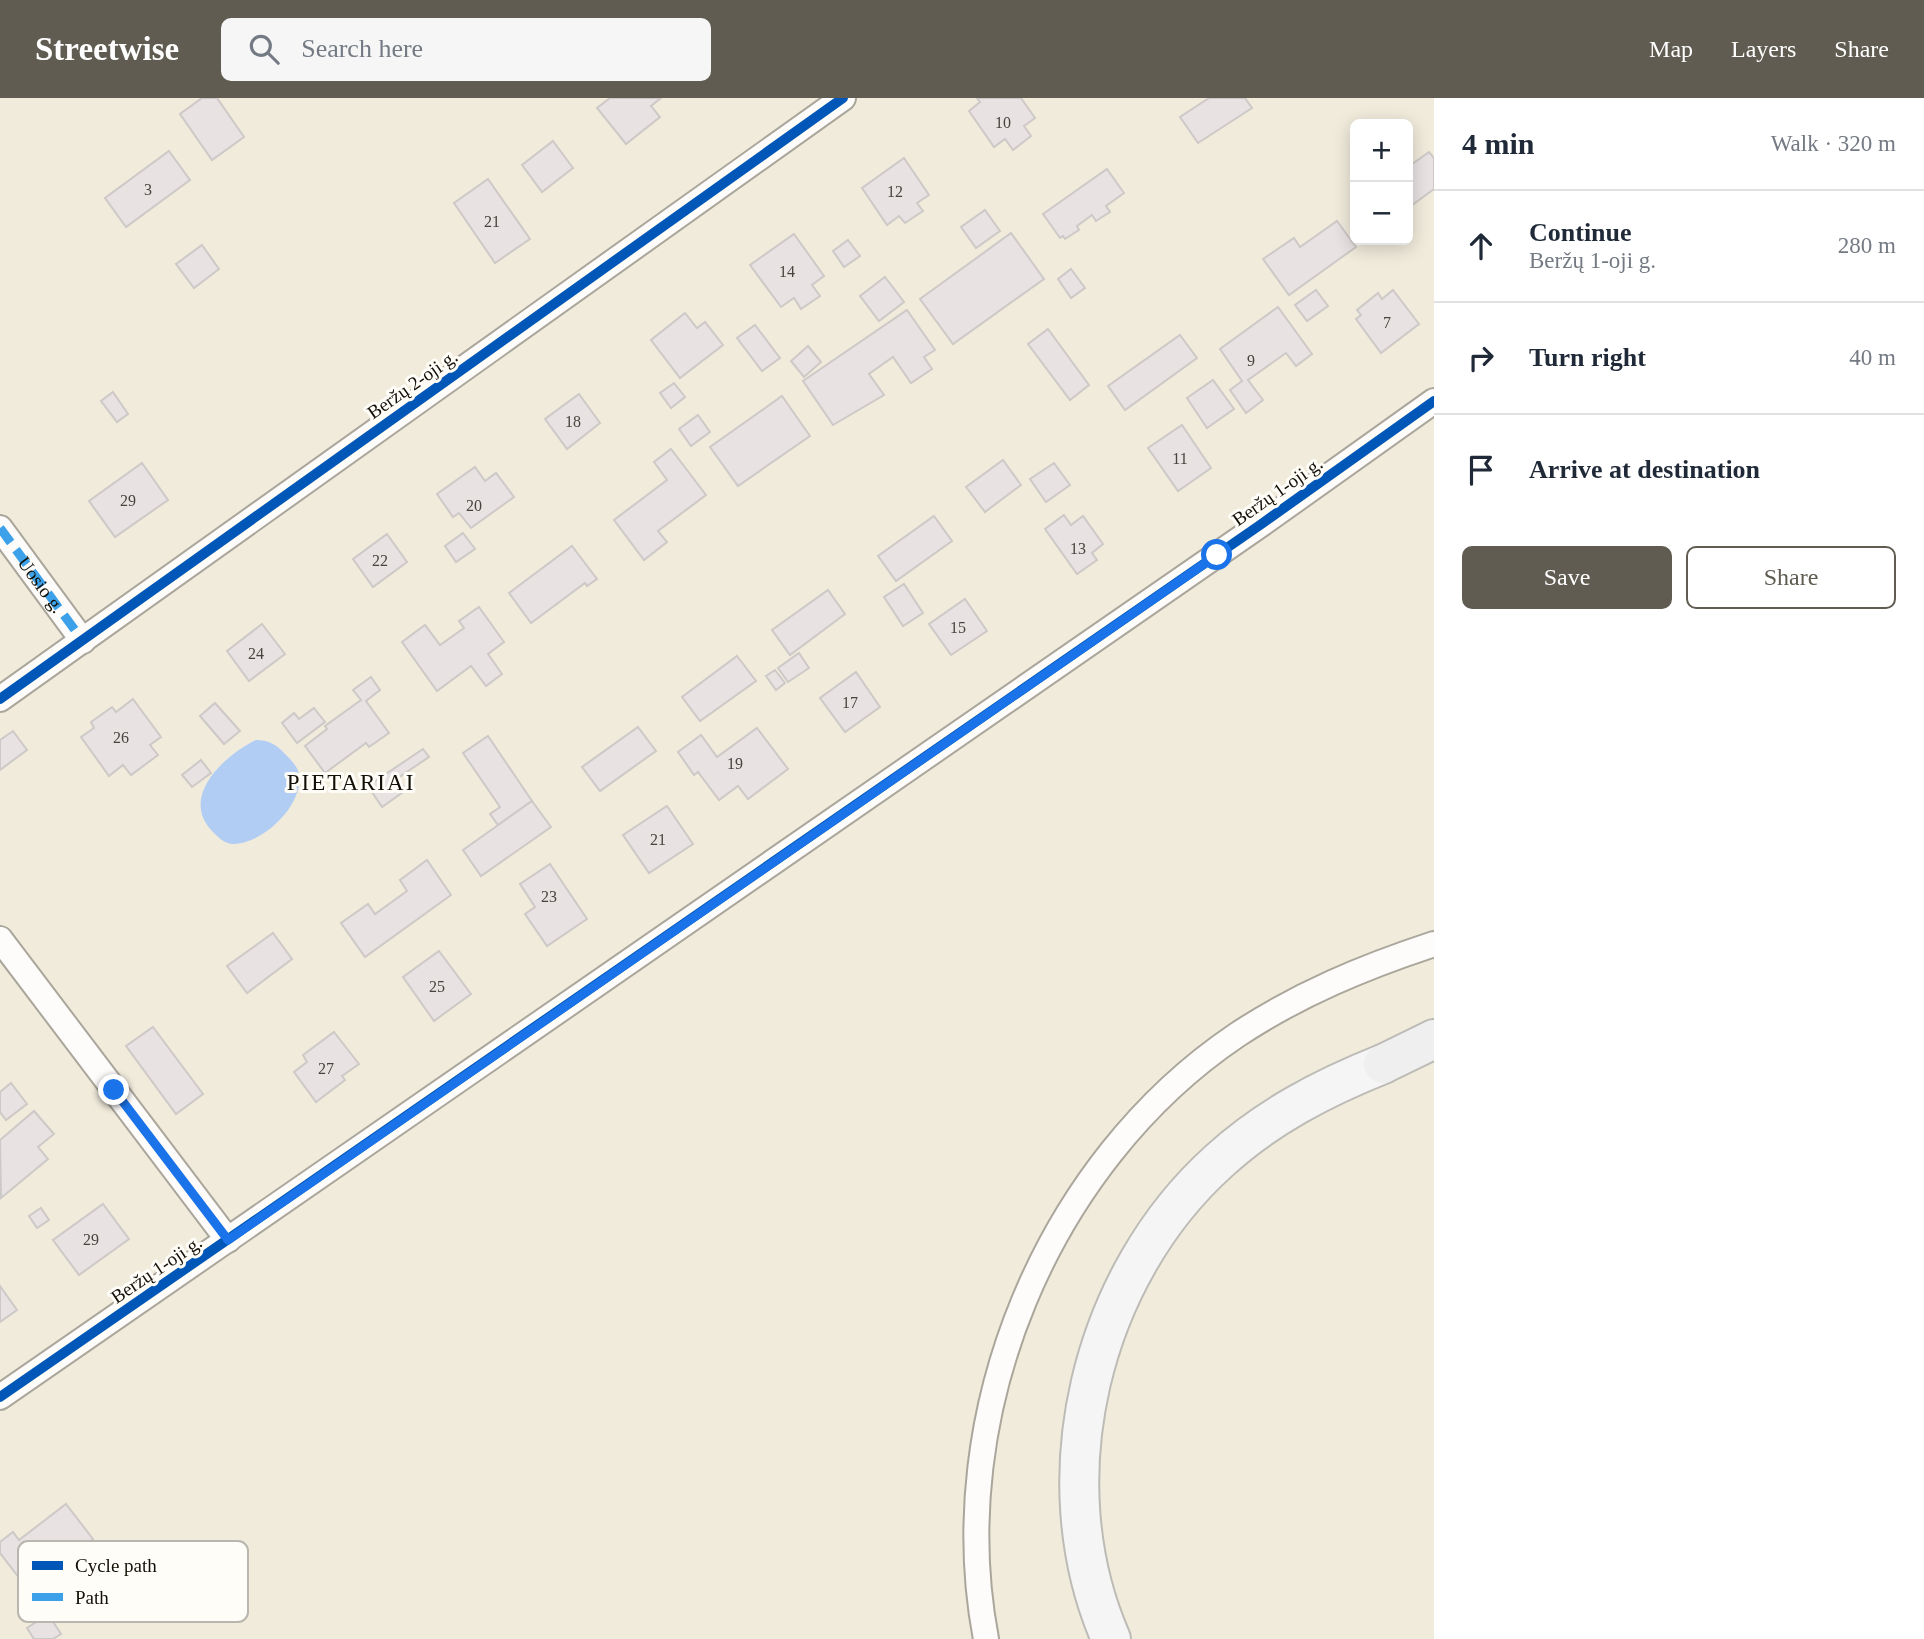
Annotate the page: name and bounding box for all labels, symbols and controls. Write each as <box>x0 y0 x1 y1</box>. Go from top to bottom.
search box <box>221 18 711 81</box>
icon: search <box>245 30 283 68</box>
text: Streetwise <box>35 31 179 67</box>
text: Search here <box>301 34 423 63</box>
text: Map <box>1649 36 1693 62</box>
text: Layers <box>1731 36 1796 62</box>
text: Share <box>1834 36 1889 62</box>
house number: 10 <box>995 114 1011 131</box>
map controls <box>1350 119 1413 245</box>
button: + <box>1350 119 1413 182</box>
text: 4 min <box>1462 127 1535 160</box>
text: Walk · 320 m <box>1771 131 1896 156</box>
house number: 3 <box>144 181 152 198</box>
button: − <box>1350 182 1413 245</box>
house number: 12 <box>887 183 903 200</box>
house number: 21 <box>484 213 500 230</box>
text: Continue <box>1529 218 1632 247</box>
icon: ahead <box>1462 227 1500 265</box>
text: 280 m <box>1838 233 1896 258</box>
text: Beržų 1-oji g. <box>1529 248 1656 273</box>
house number: 14 <box>779 263 795 280</box>
house number: 7 <box>1383 314 1391 331</box>
icon: right <box>1462 339 1500 377</box>
text: Turn right <box>1529 343 1646 372</box>
text: 40 m <box>1849 345 1896 370</box>
street label: Beržų 2-oji g. <box>363 346 461 423</box>
house number: 9 <box>1247 352 1255 369</box>
house number: 18 <box>565 413 581 430</box>
house number: 11 <box>1172 450 1188 467</box>
icon: arrive <box>1462 451 1500 489</box>
street label: Beržų 1-oji g. <box>1228 453 1326 530</box>
text: Arrive at destination <box>1529 455 1760 484</box>
house number: 29 <box>120 492 136 509</box>
house number: 20 <box>466 497 482 514</box>
route start <box>1201 539 1232 570</box>
house number: 13 <box>1070 540 1086 557</box>
button: Save <box>1462 546 1672 609</box>
button: Share <box>1686 546 1896 609</box>
house number: 22 <box>372 552 388 569</box>
street label: Uosio g. <box>14 553 69 617</box>
house number: 15 <box>950 619 966 636</box>
house number: 24 <box>248 645 264 662</box>
house number: 17 <box>842 694 858 711</box>
house number: 26 <box>113 729 129 746</box>
house number: 19 <box>727 755 743 772</box>
district label: PIETARIAI <box>287 770 415 795</box>
house number: 21 <box>650 831 666 848</box>
house number: 23 <box>541 888 557 905</box>
house number: 25 <box>429 978 445 995</box>
house number: 27 <box>318 1060 334 1077</box>
route end <box>98 1074 129 1105</box>
house number: 29 <box>83 1231 99 1248</box>
street label: Beržų 1-oji g. <box>107 1231 206 1307</box>
legend <box>18 1541 248 1622</box>
text: Cycle path <box>75 1555 157 1576</box>
text: Path <box>75 1587 109 1608</box>

